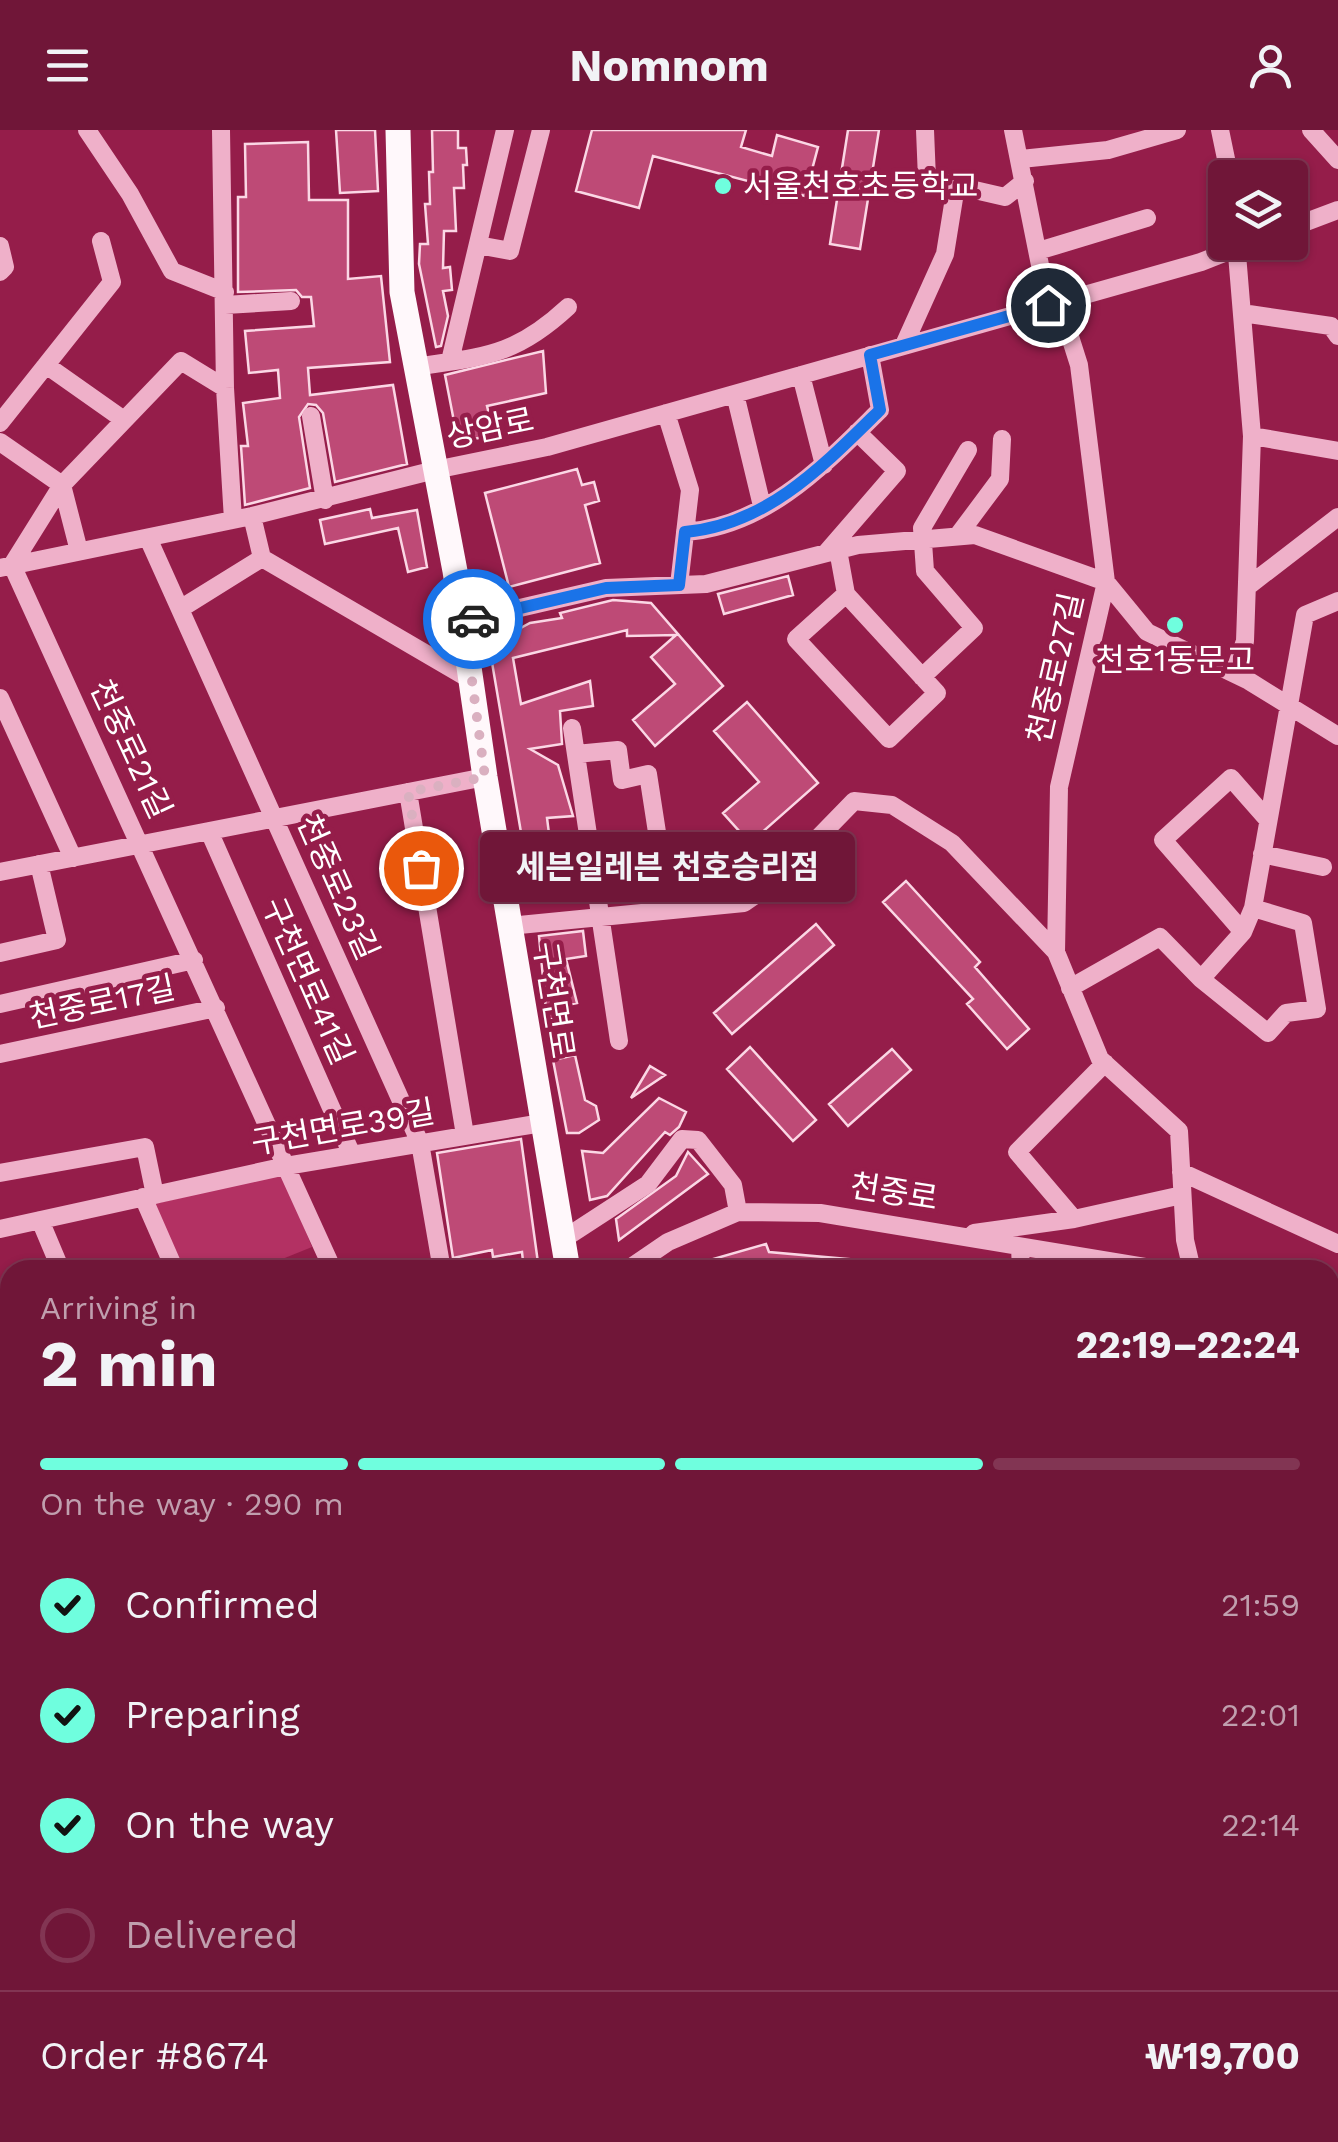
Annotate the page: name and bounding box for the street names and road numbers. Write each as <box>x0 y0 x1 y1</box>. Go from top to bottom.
street label: 상암로 <box>443 400 537 456</box>
street label: 천중로27길 <box>1019 589 1091 747</box>
street label: 천중로21길 <box>82 673 180 825</box>
street label: 천중로23길 <box>289 808 387 966</box>
street label: 구천면로41길 <box>254 892 362 1070</box>
street label: 구천면로 <box>526 939 582 1061</box>
street label: 천중로17길 <box>26 968 178 1036</box>
street label: 구천면로39길 <box>248 1092 438 1162</box>
street label: 천중로 <box>847 1166 941 1218</box>

